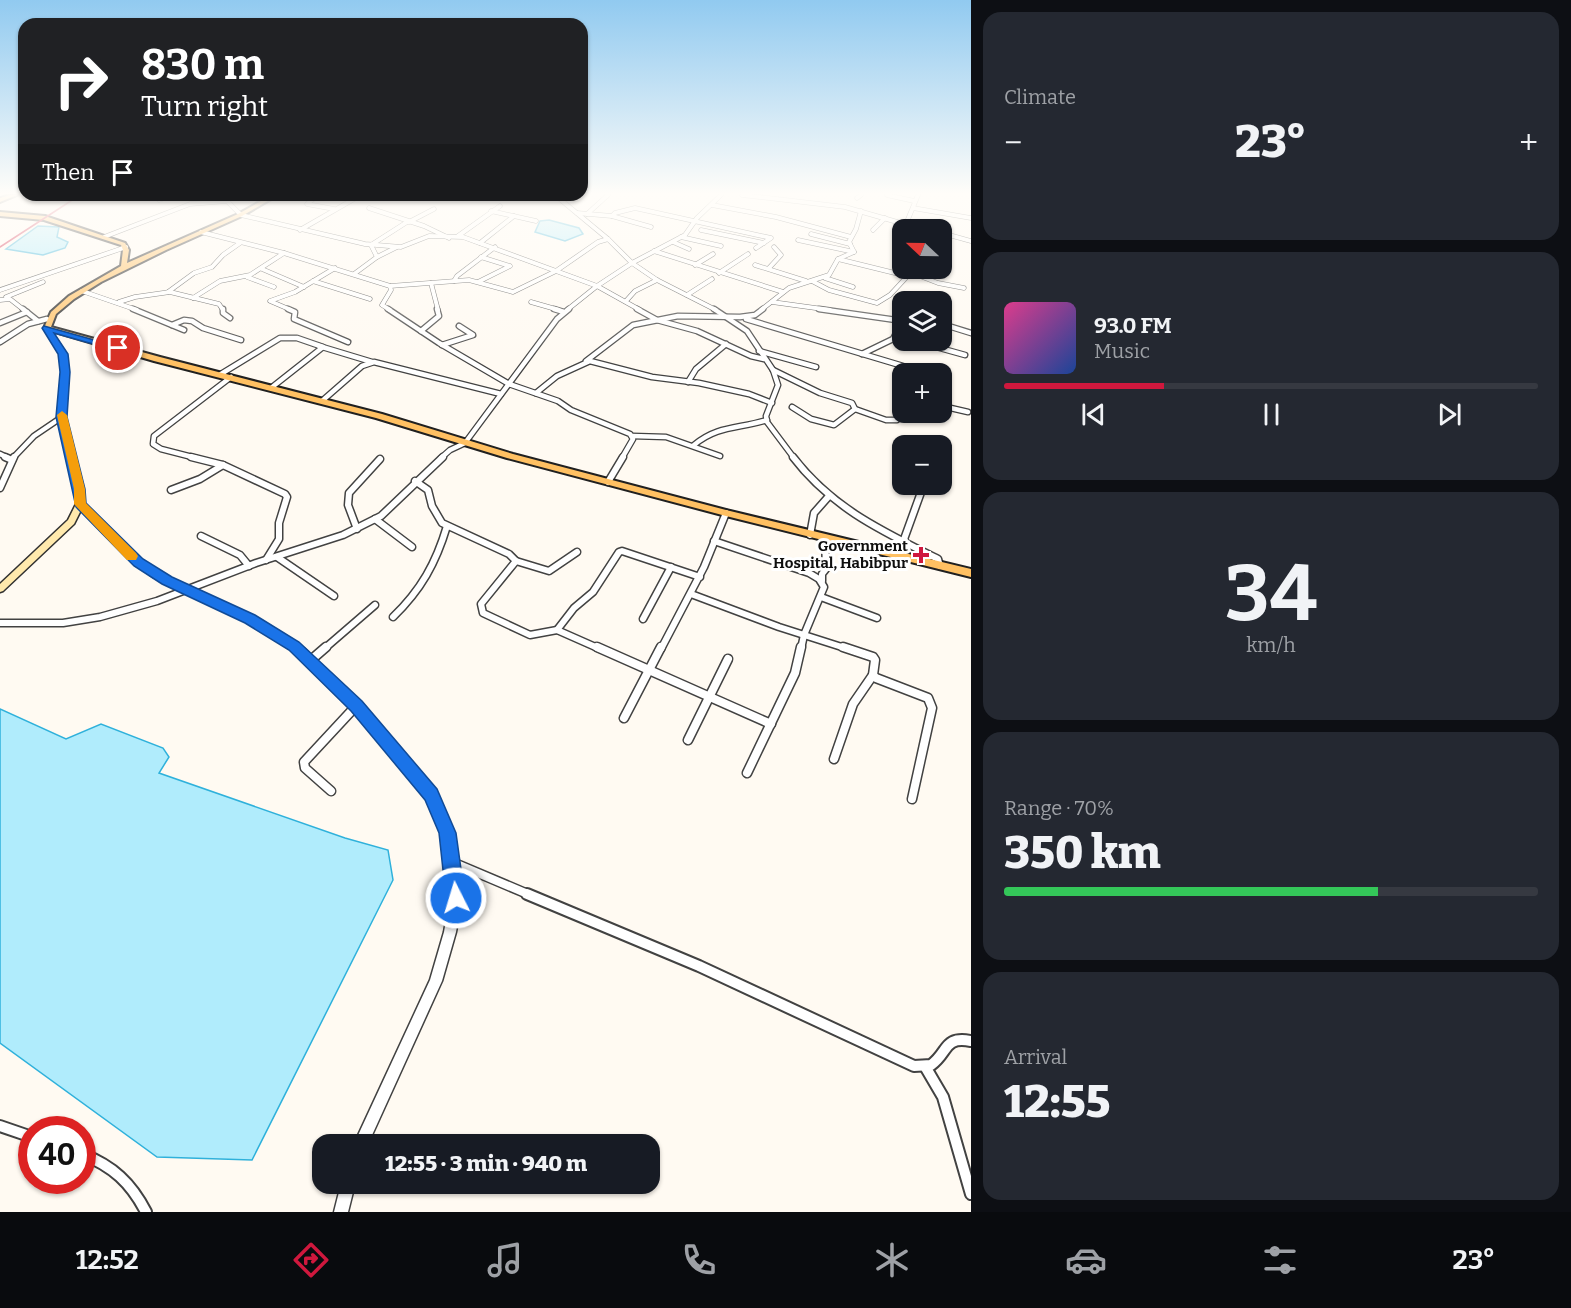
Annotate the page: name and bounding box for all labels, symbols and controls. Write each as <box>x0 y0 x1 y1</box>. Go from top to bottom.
text: 830 m <box>141 40 264 90</box>
icon: right <box>42 42 120 120</box>
text: Climate <box>1004 85 1076 109</box>
text: Turn right <box>141 91 268 123</box>
text: 23° <box>1235 115 1306 169</box>
text: − <box>1004 123 1022 163</box>
text: + <box>1519 123 1538 163</box>
icon: arrive <box>106 156 139 189</box>
text: Then <box>42 159 94 186</box>
north arrow <box>892 219 952 279</box>
map controls <box>892 219 952 495</box>
button: layers <box>892 291 952 351</box>
text: 93.0 FM <box>1094 312 1172 339</box>
pin <box>92 322 143 373</box>
icon: arrive <box>101 331 134 364</box>
text: Music <box>1094 339 1150 363</box>
button: + <box>892 363 952 423</box>
icon: previous <box>1077 398 1110 431</box>
icon: pause <box>1255 398 1288 431</box>
icon: next <box>1433 398 1466 431</box>
button: − <box>892 435 952 495</box>
place label: Government Hospital, Habibpur <box>773 537 908 572</box>
marker: Government Hospital, Habibpur <box>912 546 930 564</box>
text: 34 <box>1225 547 1317 641</box>
text: km/h <box>1246 633 1296 657</box>
text: Range · 70% <box>1004 796 1114 820</box>
text: 350 km <box>1004 826 1161 880</box>
position arrow <box>424 866 488 930</box>
text: Arrival <box>1004 1045 1067 1069</box>
text: 12:55 <box>1004 1075 1110 1129</box>
speed limit sign: 40 <box>18 1116 96 1194</box>
text: 12:55 · 3 min · 940 m <box>385 1150 587 1177</box>
icon: directions <box>290 1239 332 1281</box>
icon: music <box>484 1239 526 1281</box>
icon: phone <box>678 1239 720 1281</box>
icon: climate <box>871 1239 913 1281</box>
icon: car <box>1065 1239 1107 1281</box>
icon: filters <box>1259 1239 1301 1281</box>
text: 12:52 <box>76 1244 139 1276</box>
text: 23° <box>1452 1244 1495 1276</box>

